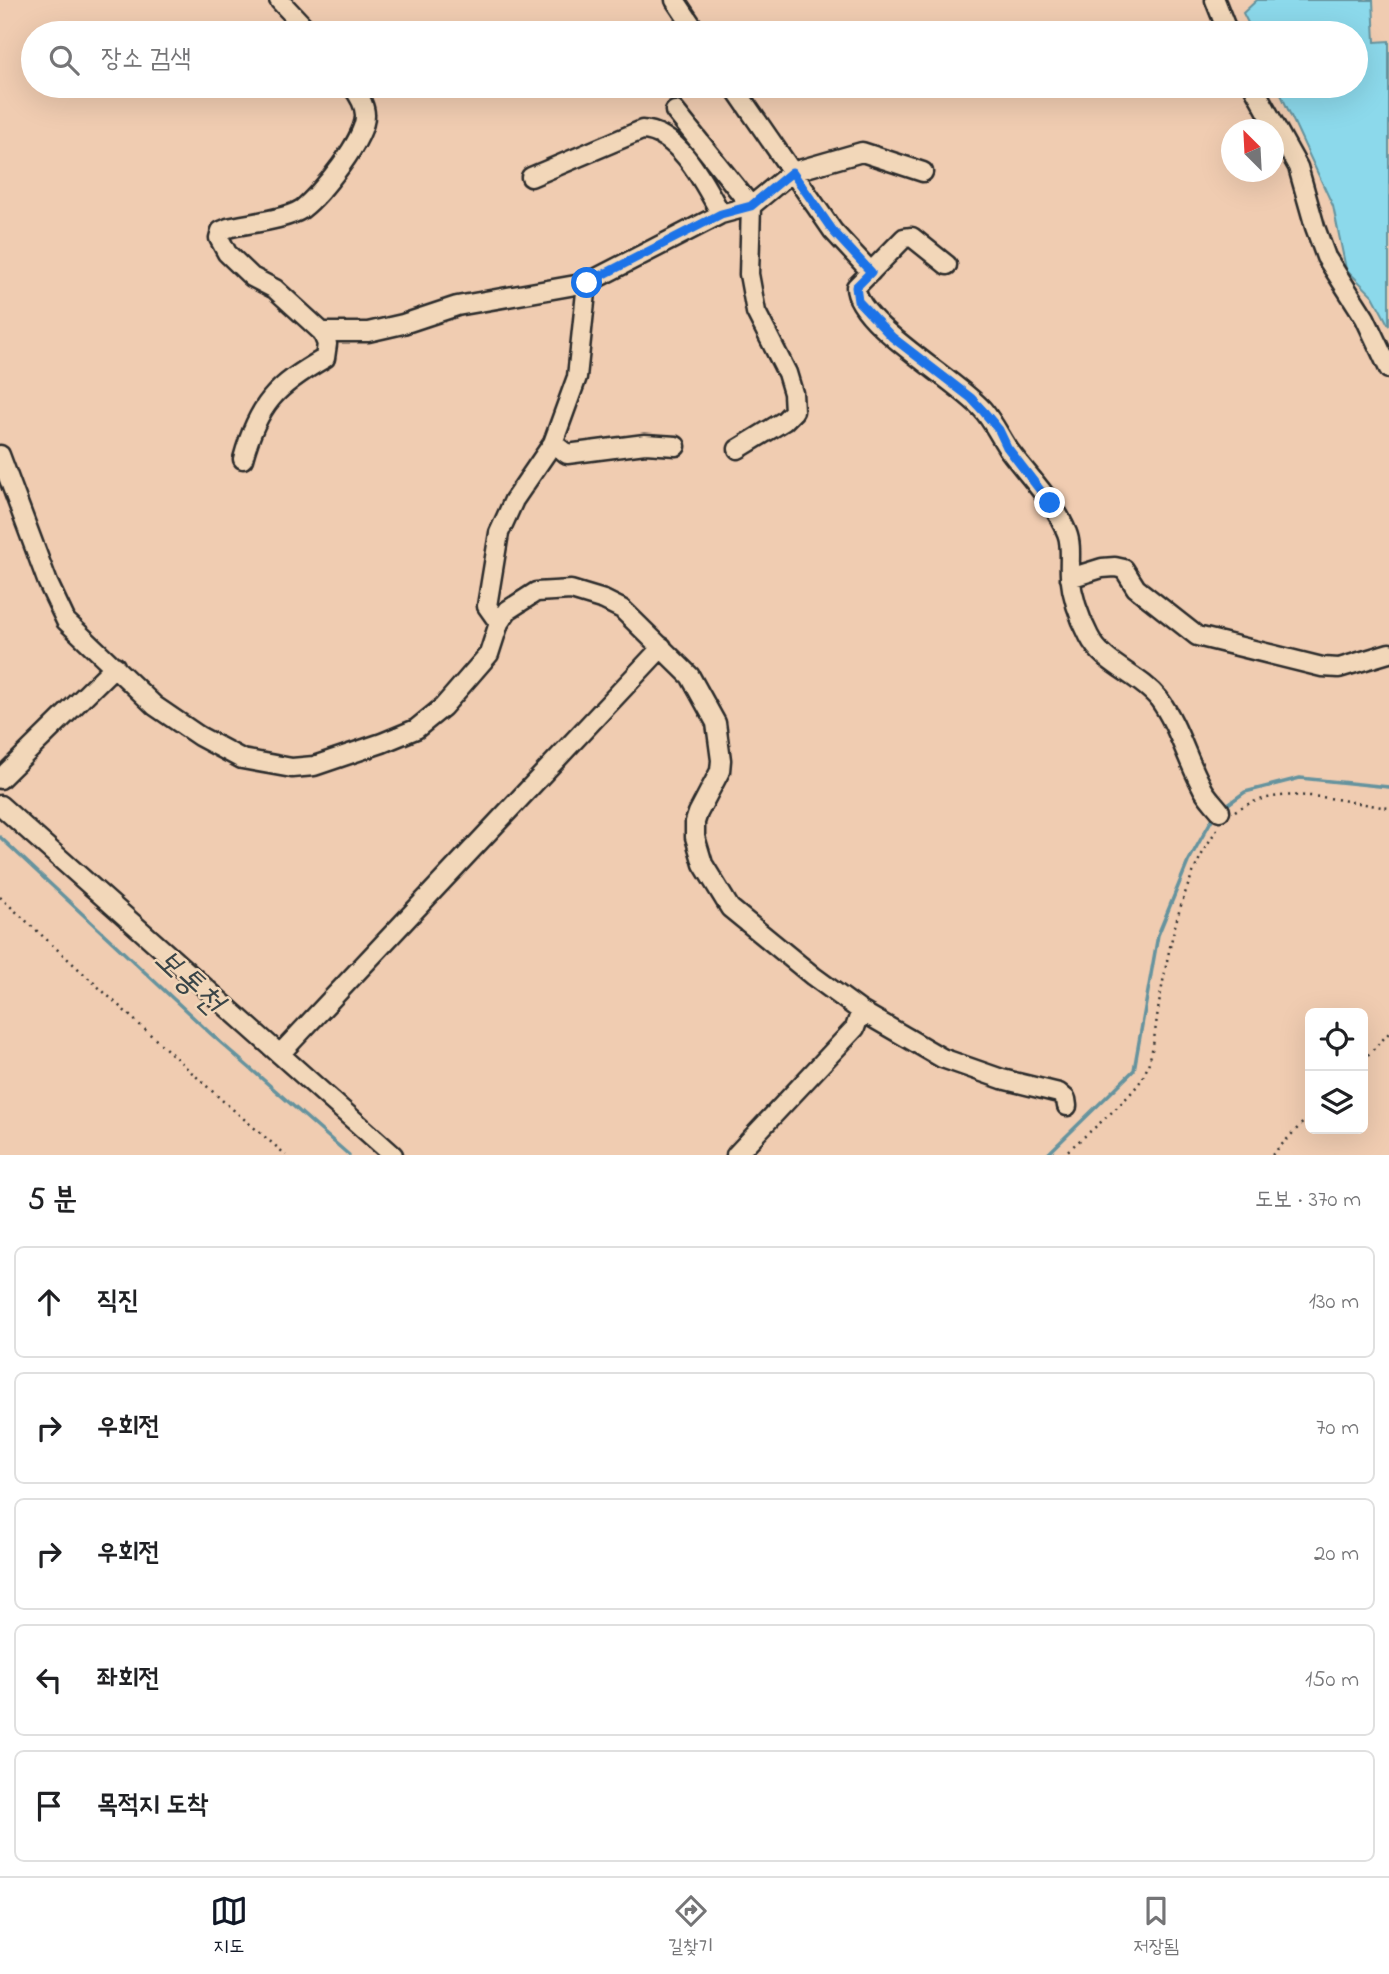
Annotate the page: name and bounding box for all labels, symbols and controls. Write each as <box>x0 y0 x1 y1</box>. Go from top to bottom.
search box <box>21 21 1368 98</box>
icon: search <box>45 41 83 79</box>
text: 장소 검색 <box>101 41 191 79</box>
north arrow <box>1221 119 1284 182</box>
route start <box>571 267 602 298</box>
route end <box>1034 487 1065 518</box>
water label: 보통천 <box>142 937 236 1029</box>
map controls <box>1305 1008 1368 1134</box>
button: locate <box>1305 1008 1368 1071</box>
button: layers <box>1305 1071 1368 1134</box>
text: 5 분 <box>28 1179 77 1223</box>
text: 도보 · 370 m <box>1255 1184 1361 1217</box>
icon: ahead <box>30 1283 68 1321</box>
text: 직진 <box>97 1283 139 1321</box>
text: 130 m <box>1309 1286 1359 1319</box>
icon: right <box>30 1409 68 1447</box>
text: 우회전 <box>97 1409 160 1447</box>
text: 70 m <box>1316 1412 1359 1445</box>
icon: right <box>30 1535 68 1573</box>
text: 우회전 <box>97 1535 160 1573</box>
text: 20 m <box>1314 1538 1359 1571</box>
icon: left <box>30 1661 68 1699</box>
text: 좌회전 <box>97 1661 160 1699</box>
text: 150 m <box>1305 1664 1359 1697</box>
icon: arrive <box>30 1787 68 1825</box>
text: 목적지 도착 <box>97 1787 208 1825</box>
tab: 지도 <box>210 1892 248 1961</box>
tab: 길찾기 <box>668 1892 714 1961</box>
tab: 저장됨 <box>1133 1892 1179 1961</box>

